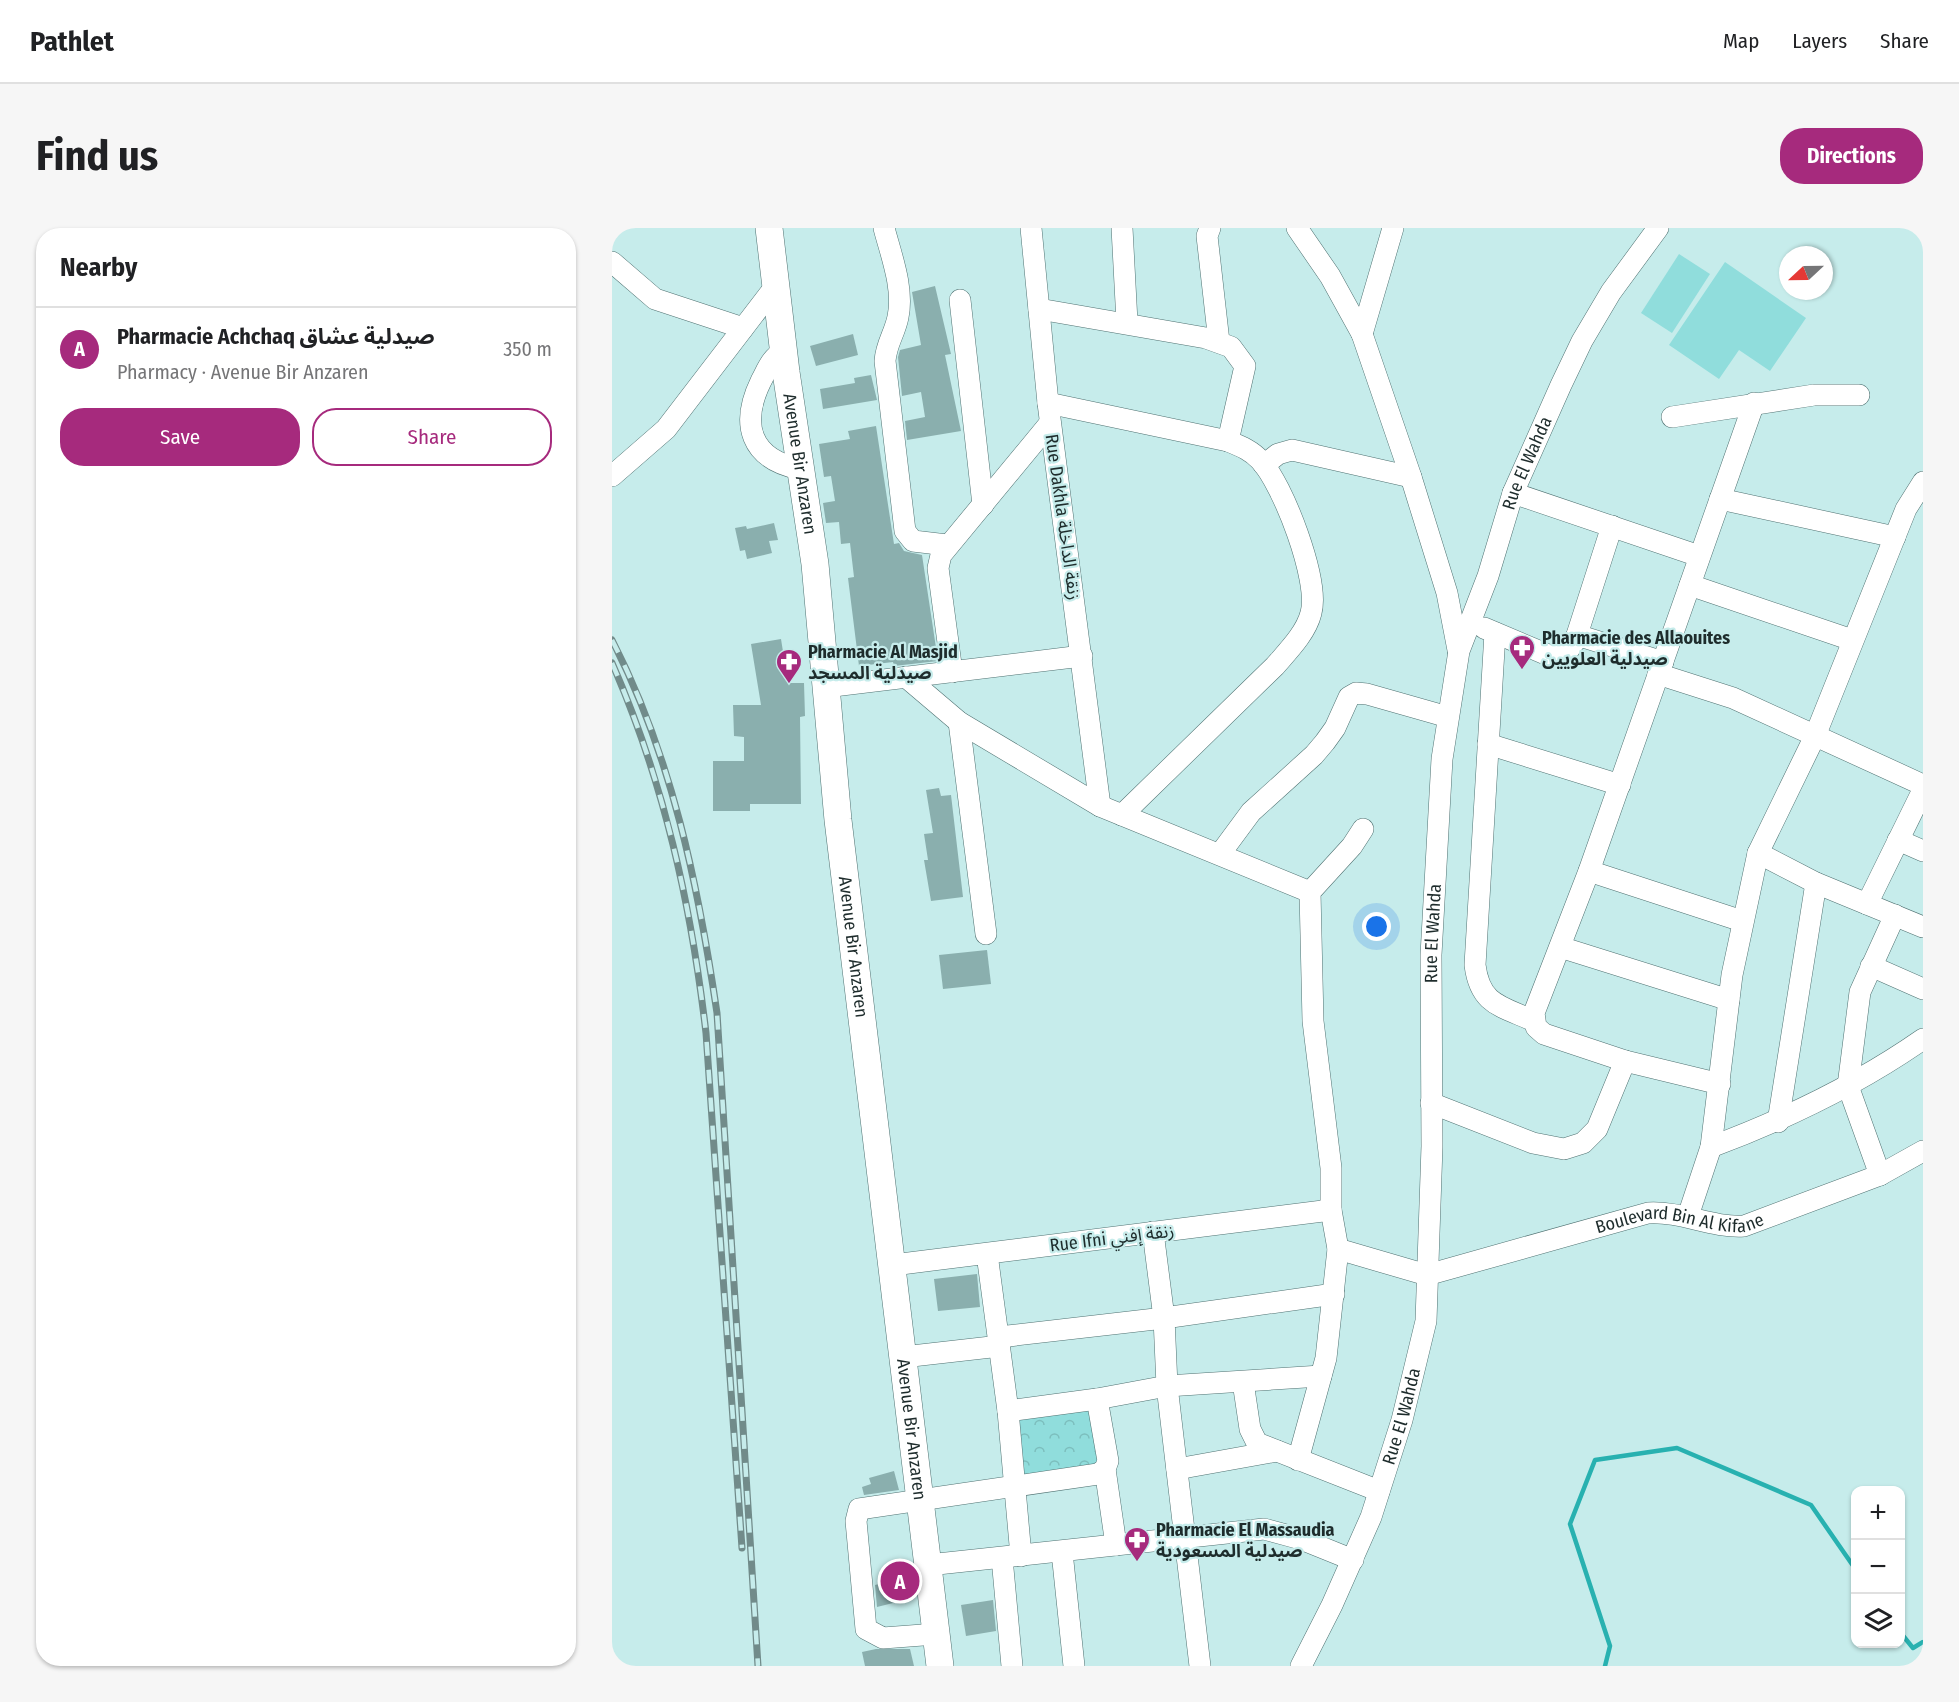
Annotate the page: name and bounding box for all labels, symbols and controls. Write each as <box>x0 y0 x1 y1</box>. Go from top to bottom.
text: Pathlet <box>30 25 114 58</box>
text: Map <box>1723 28 1759 54</box>
text: Layers <box>1792 28 1847 54</box>
text: Share <box>1880 28 1929 54</box>
button: Directions <box>1780 128 1923 184</box>
text: Find us <box>36 131 158 181</box>
north arrow <box>1779 246 1833 300</box>
text: Nearby <box>60 252 137 283</box>
text: Pharmacie Achchaq صيدلية عشاق <box>117 323 435 350</box>
text: A <box>74 337 85 361</box>
text: 350 m <box>503 337 552 361</box>
text: Pharmacy · Avenue Bir Anzaren <box>117 360 369 384</box>
street label: Avenue Bir Anzaren <box>778 392 821 536</box>
button: Save <box>60 408 300 466</box>
button: Share <box>312 408 552 466</box>
street label: Rue El Wahda <box>1498 413 1557 512</box>
street label: Rue Dakhla زنقة الداخلة <box>1040 433 1086 601</box>
place label: Pharmacie des Allaouites صيدلية العلويين <box>1542 627 1730 670</box>
pharmacy icon: Pharmacie des Allaouites صيدلية العلويين <box>1507 633 1537 671</box>
place label: Pharmacie Al Masjid صيدلية المسجد <box>808 641 958 684</box>
pharmacy icon: Pharmacie Al Masjid صيدلية المسجد <box>774 647 804 685</box>
street label: Avenue Bir Anzaren <box>834 875 873 1019</box>
street label: Rue El Wahda <box>1420 883 1446 983</box>
your location <box>1362 912 1391 941</box>
street label: Boulevard Bin Al Kifane <box>1593 1202 1767 1238</box>
street label: Rue Ifni زنقة إفني <box>1048 1219 1176 1259</box>
street label: Avenue Bir Anzaren <box>892 1357 931 1501</box>
street label: Rue El Wahda <box>1377 1366 1425 1467</box>
map controls <box>1851 1486 1905 1648</box>
button: + <box>1851 1486 1905 1540</box>
place label: Pharmacie El Massaudia صيدلية المسعودية <box>1156 1519 1335 1562</box>
pharmacy icon: Pharmacie El Massaudia صيدلية المسعودية <box>1122 1525 1152 1563</box>
button: − <box>1851 1540 1905 1594</box>
pin: A <box>880 1558 920 1604</box>
button: layers <box>1851 1594 1905 1648</box>

